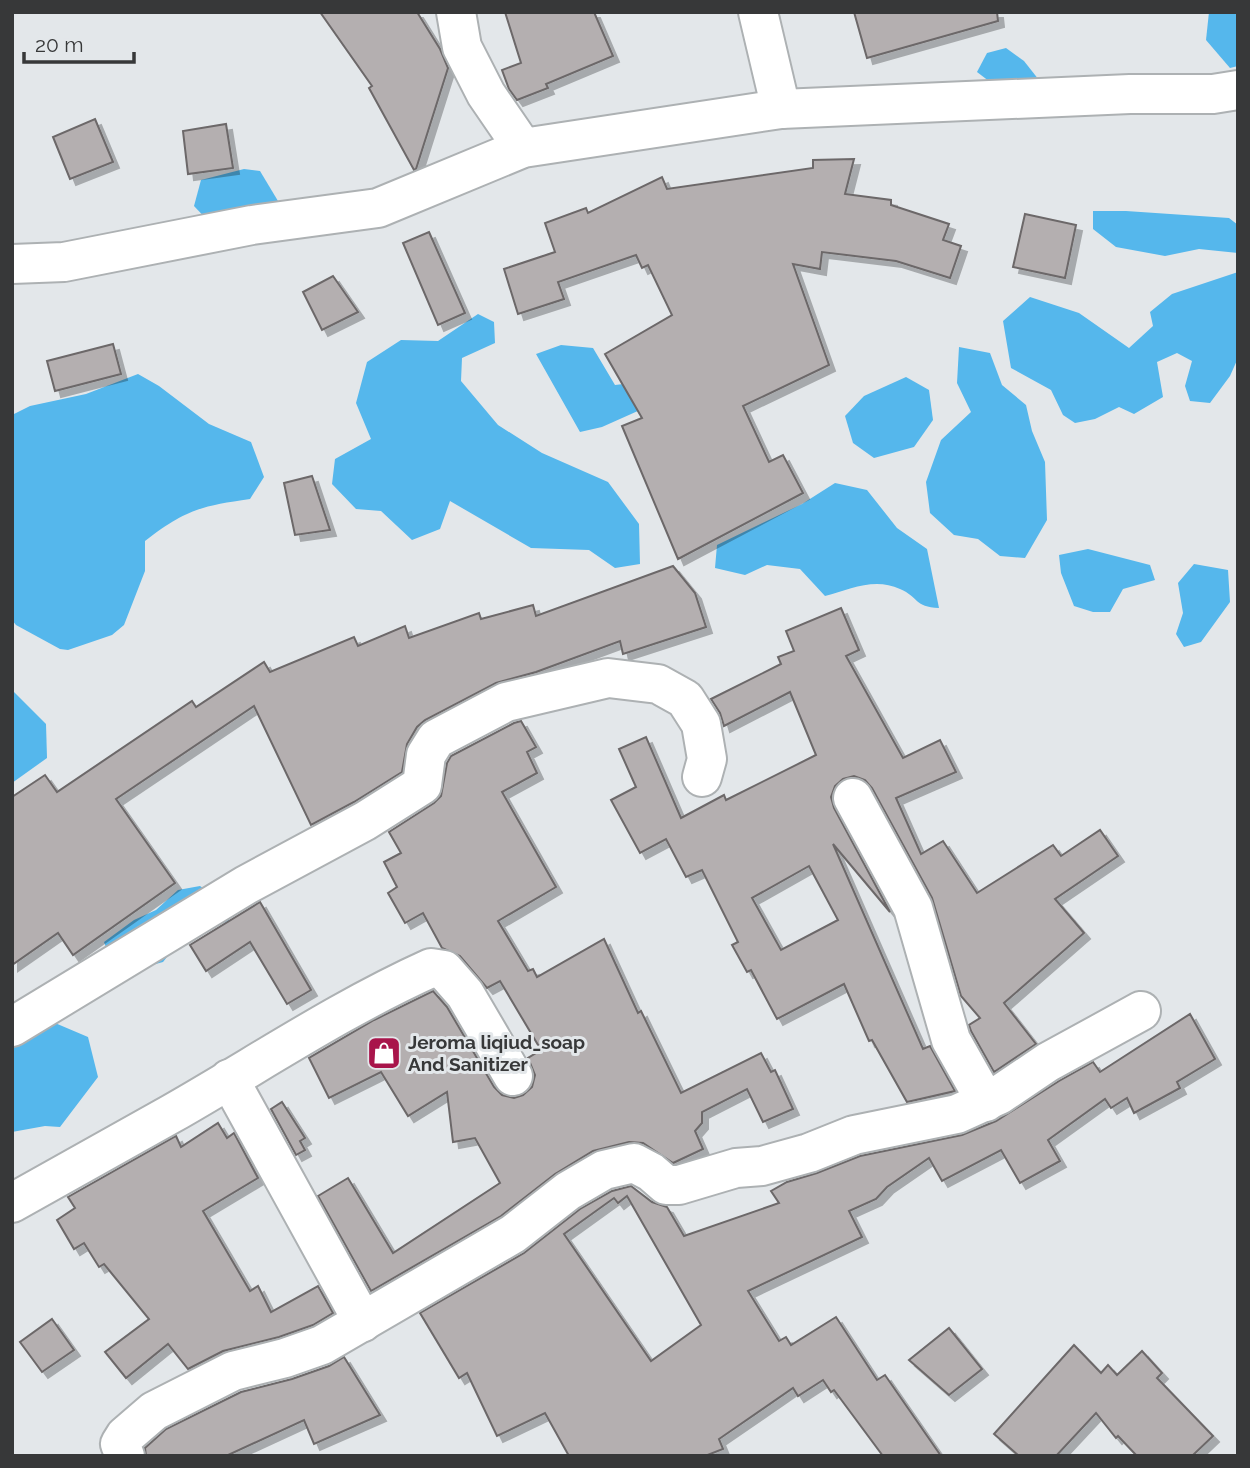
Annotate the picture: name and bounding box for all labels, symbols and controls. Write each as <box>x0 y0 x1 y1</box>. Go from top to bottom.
scale bar <box>24 21 135 65</box>
text: 20 m <box>35 32 83 57</box>
place label: Jeroma liqiud_soap And Sanitizer <box>408 1031 585 1075</box>
shop icon: Jeroma liqiud_soap And Sanitizer <box>365 1034 403 1072</box>

